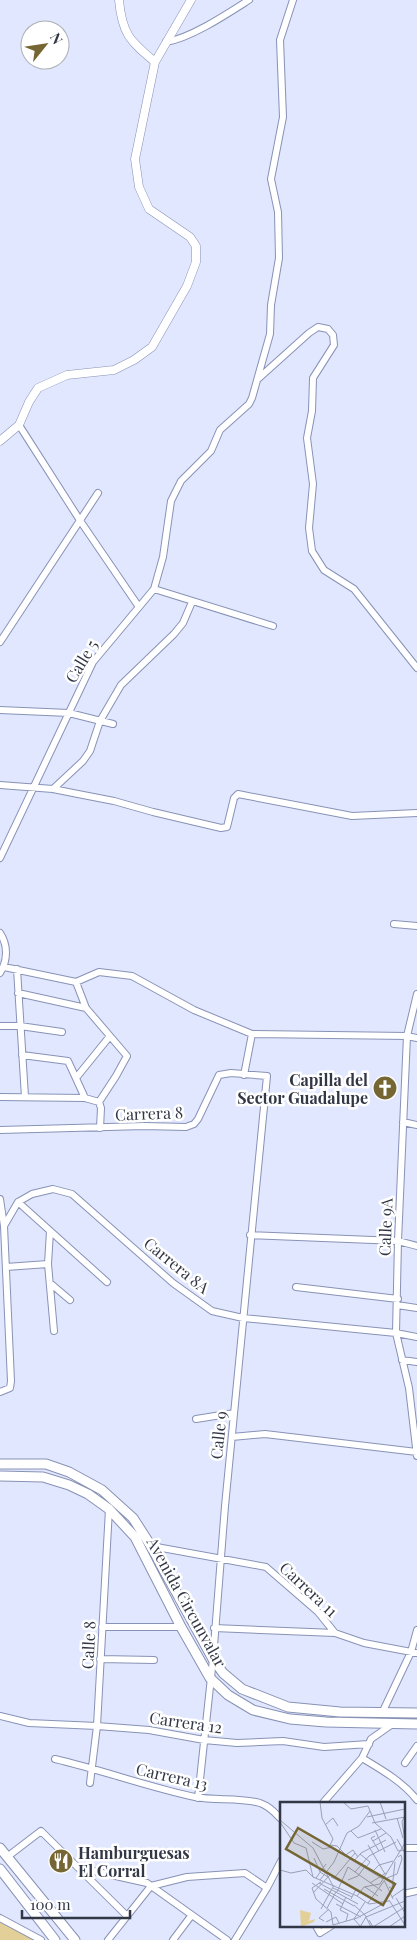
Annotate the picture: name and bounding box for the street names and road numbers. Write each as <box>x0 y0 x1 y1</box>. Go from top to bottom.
street label: Calle 5 <box>60 636 102 686</box>
street label: Carrera 8 <box>115 1101 183 1125</box>
street label: Calle 9A <box>373 1197 397 1256</box>
street label: Carrera 8A <box>140 1232 215 1298</box>
street label: Calle 9 <box>205 1410 231 1460</box>
street label: Avenida Circunvalar <box>142 1532 231 1671</box>
street label: Carrera 11 <box>276 1557 342 1621</box>
street label: Calle 8 <box>76 1620 100 1670</box>
street label: Carrera 12 <box>148 1706 224 1738</box>
street label: Carrera 13 <box>134 1758 210 1794</box>

